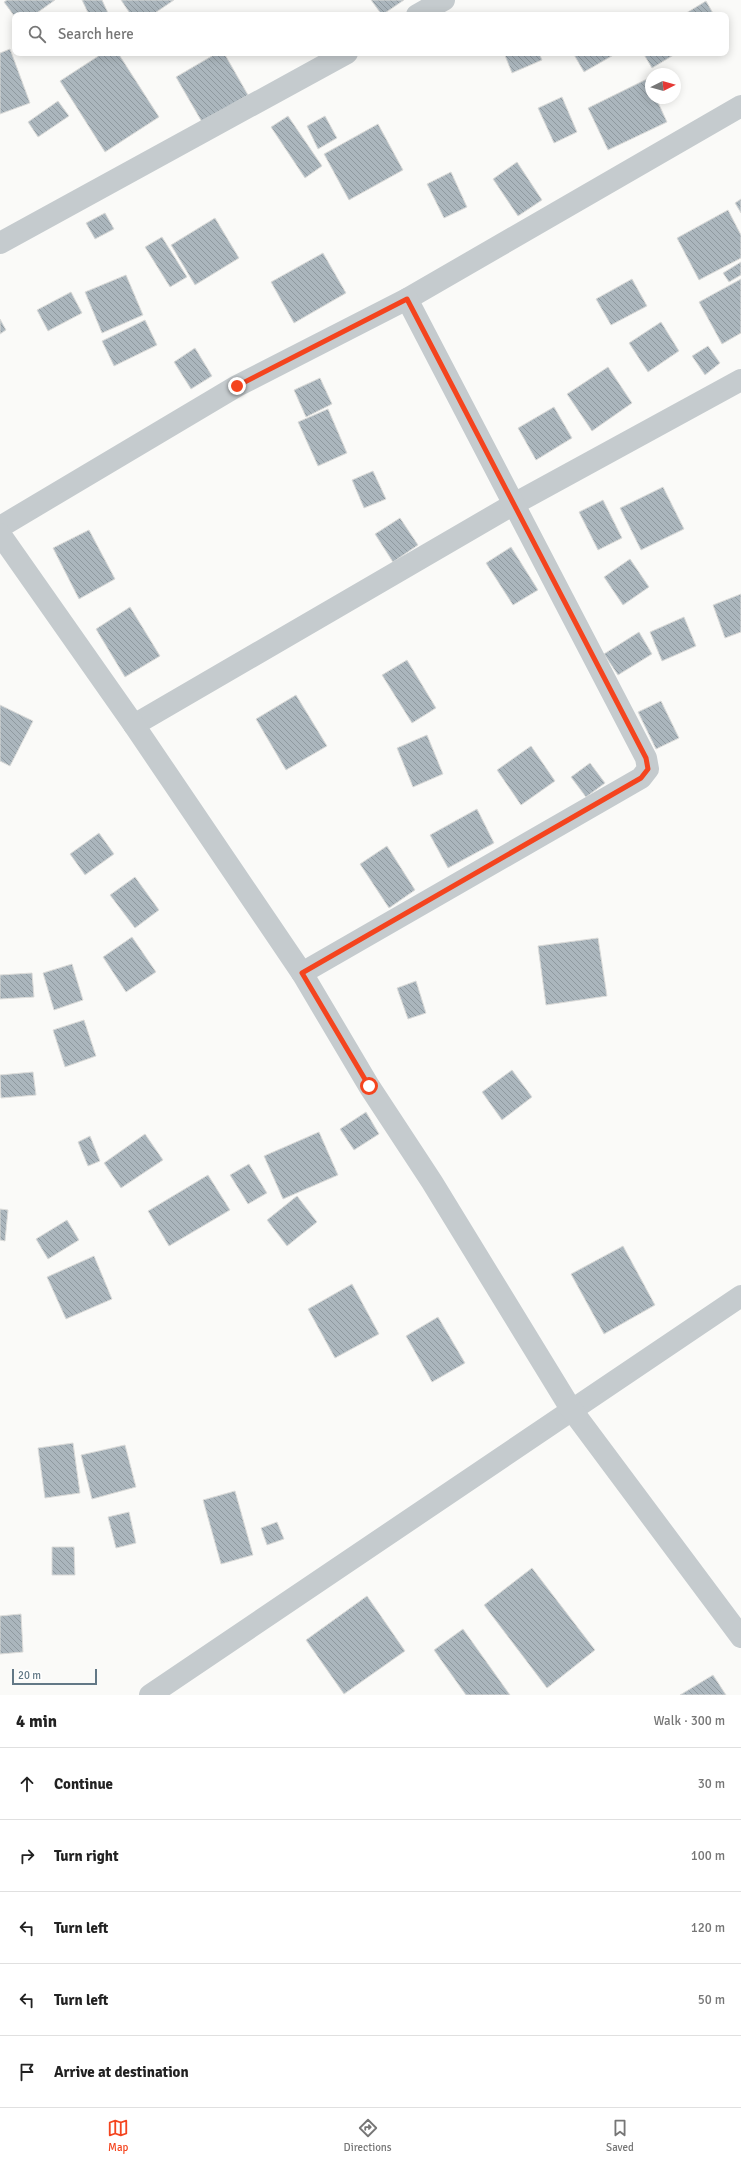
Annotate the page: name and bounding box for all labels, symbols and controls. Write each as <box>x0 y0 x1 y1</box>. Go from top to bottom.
search box <box>12 12 729 56</box>
icon: search <box>26 23 48 45</box>
text: Search here <box>58 25 134 43</box>
north arrow <box>645 68 681 104</box>
route end <box>228 377 246 395</box>
route start <box>360 1077 378 1095</box>
scale bar <box>12 1667 97 1686</box>
text: 20 m <box>18 1669 41 1682</box>
text: 4 min <box>16 1711 57 1732</box>
text: Walk · 300 m <box>654 1713 725 1729</box>
icon: ahead <box>16 1773 38 1795</box>
text: Continue <box>54 1775 113 1793</box>
text: 30 m <box>698 1776 725 1792</box>
icon: right <box>16 1845 38 1867</box>
text: Turn right <box>54 1847 119 1865</box>
text: 100 m <box>691 1848 725 1864</box>
icon: left <box>16 1917 38 1939</box>
text: Turn left <box>54 1919 108 1937</box>
text: 120 m <box>691 1920 725 1936</box>
icon: left <box>16 1989 38 2011</box>
text: Turn left <box>54 1991 108 2009</box>
text: 50 m <box>698 1992 725 2008</box>
icon: arrive <box>16 2061 38 2083</box>
text: Arrive at destination <box>54 2063 189 2081</box>
tab: Map <box>107 2117 129 2154</box>
tab: Directions <box>344 2117 392 2154</box>
tab: Saved <box>606 2117 634 2154</box>

